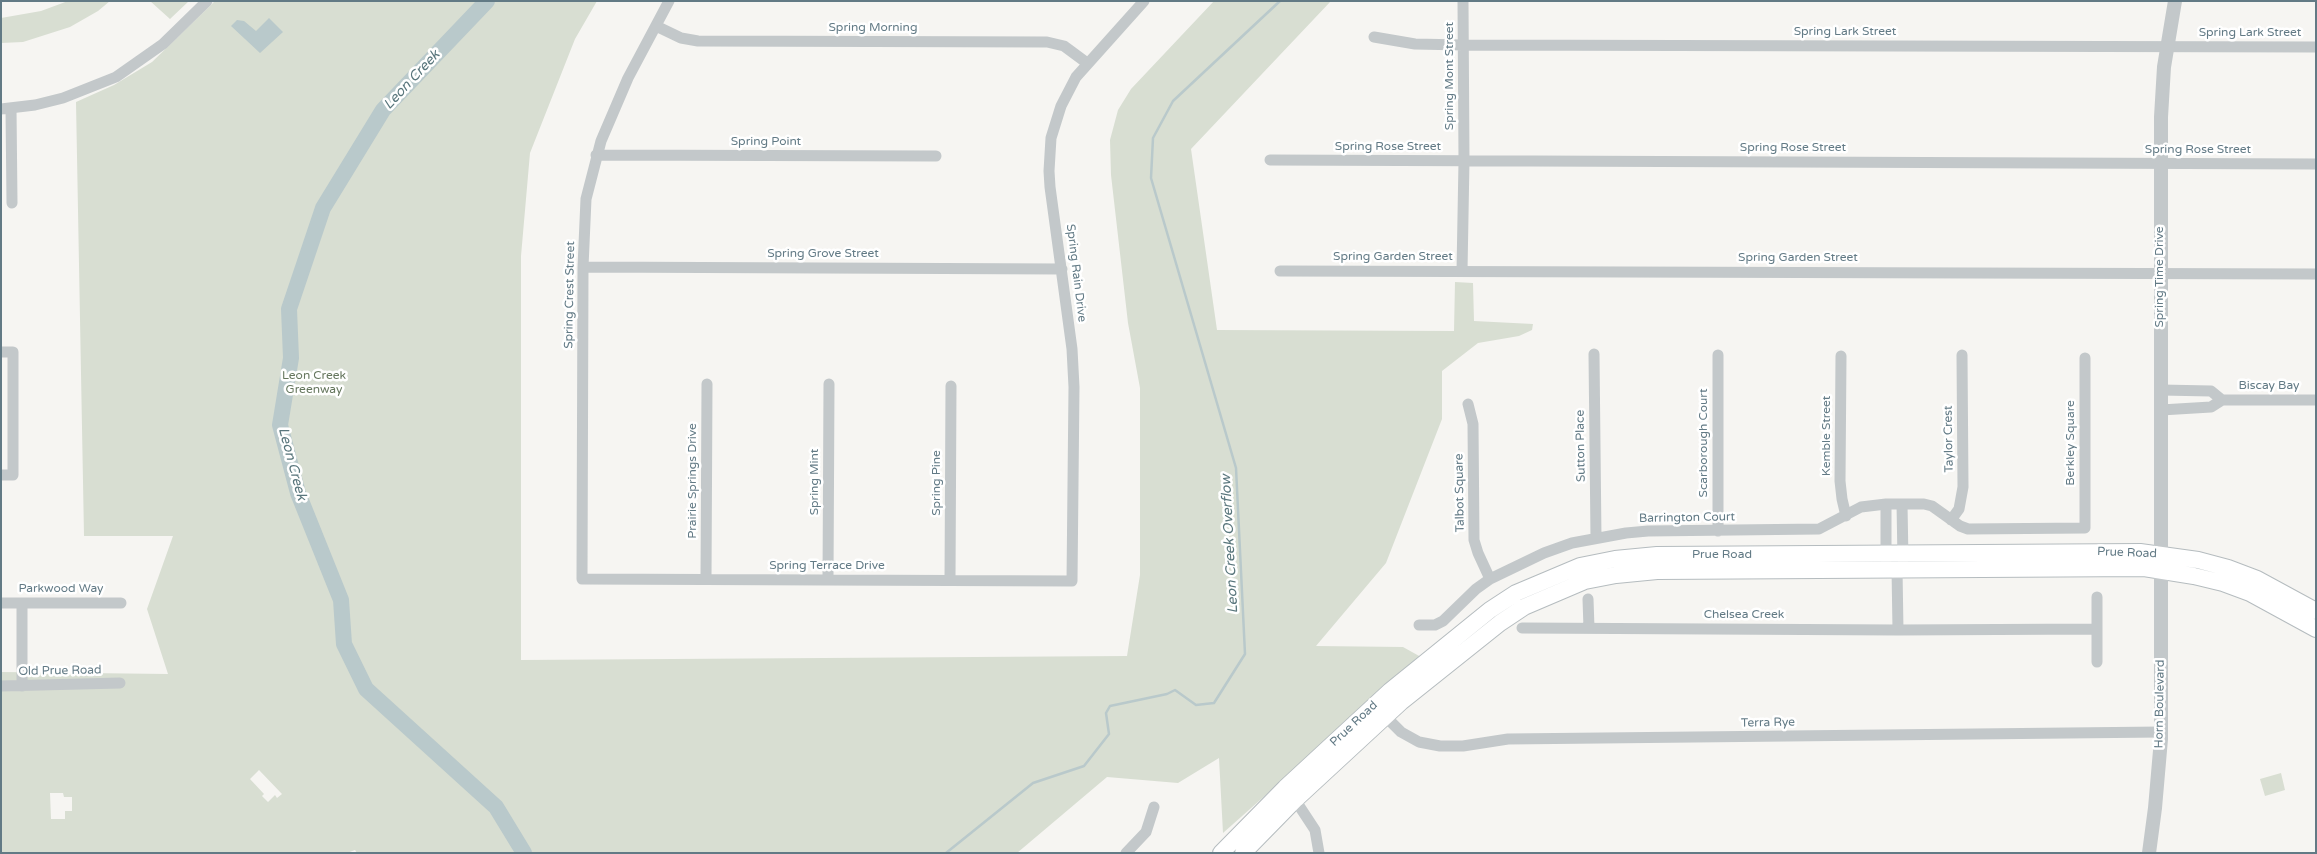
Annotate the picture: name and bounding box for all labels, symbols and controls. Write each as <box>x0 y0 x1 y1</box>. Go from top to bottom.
street label: Spring Morning <box>829 21 917 35</box>
street label: Spring Mont Street <box>1443 22 1457 130</box>
street label: Spring Lark Street <box>1794 25 1896 39</box>
street label: Spring Lark Street <box>2199 26 2301 40</box>
water label: Leon Creek <box>380 47 444 113</box>
street label: Spring Point <box>731 135 801 149</box>
street label: Spring Rose Street <box>1335 140 1441 154</box>
street label: Spring Rose Street <box>1740 141 1846 155</box>
street label: Spring Rose Street <box>2145 143 2251 157</box>
street label: Spring Rain Drive <box>1063 223 1089 323</box>
street label: Spring Time Drive <box>2153 226 2167 328</box>
street label: Spring Crest Street <box>562 241 578 349</box>
street label: Spring Grove Street <box>767 247 879 261</box>
street label: Spring Garden Street <box>1333 250 1453 264</box>
street label: Spring Garden Street <box>1738 251 1858 265</box>
park label: Leon Creek Greenway <box>282 369 346 397</box>
street label: Biscay Bay <box>2239 379 2299 393</box>
street label: Scarborough Court <box>1697 389 1711 497</box>
street label: Kemble Street <box>1820 396 1834 476</box>
street label: Berkley Square <box>2064 400 2078 486</box>
street label: Taylor Crest <box>1941 405 1957 473</box>
street label: Sutton Place <box>1573 410 1589 482</box>
street label: Prairie Springs Drive <box>686 423 700 539</box>
water label: Leon Creek <box>274 426 310 502</box>
street label: Spring Mint <box>808 449 822 515</box>
street label: Spring Pine <box>930 450 944 516</box>
street label: Talbot Square <box>1452 453 1468 533</box>
water label: Leon Creek Overflow <box>1218 474 1242 614</box>
street label: Barrington Court <box>1639 510 1735 526</box>
street label: Prue Road <box>2097 545 2157 561</box>
street label: Prue Road <box>1692 548 1752 562</box>
street label: Spring Terrace Drive <box>769 559 885 573</box>
street label: Parkwood Way <box>18 582 104 596</box>
street label: Chelsea Creek <box>1704 608 1784 622</box>
street label: Horn Boulevard <box>2152 659 2168 749</box>
street label: Old Prue Road <box>18 663 102 679</box>
street label: Prue Road <box>1327 698 1381 750</box>
street label: Terra Rye <box>1741 715 1795 731</box>

